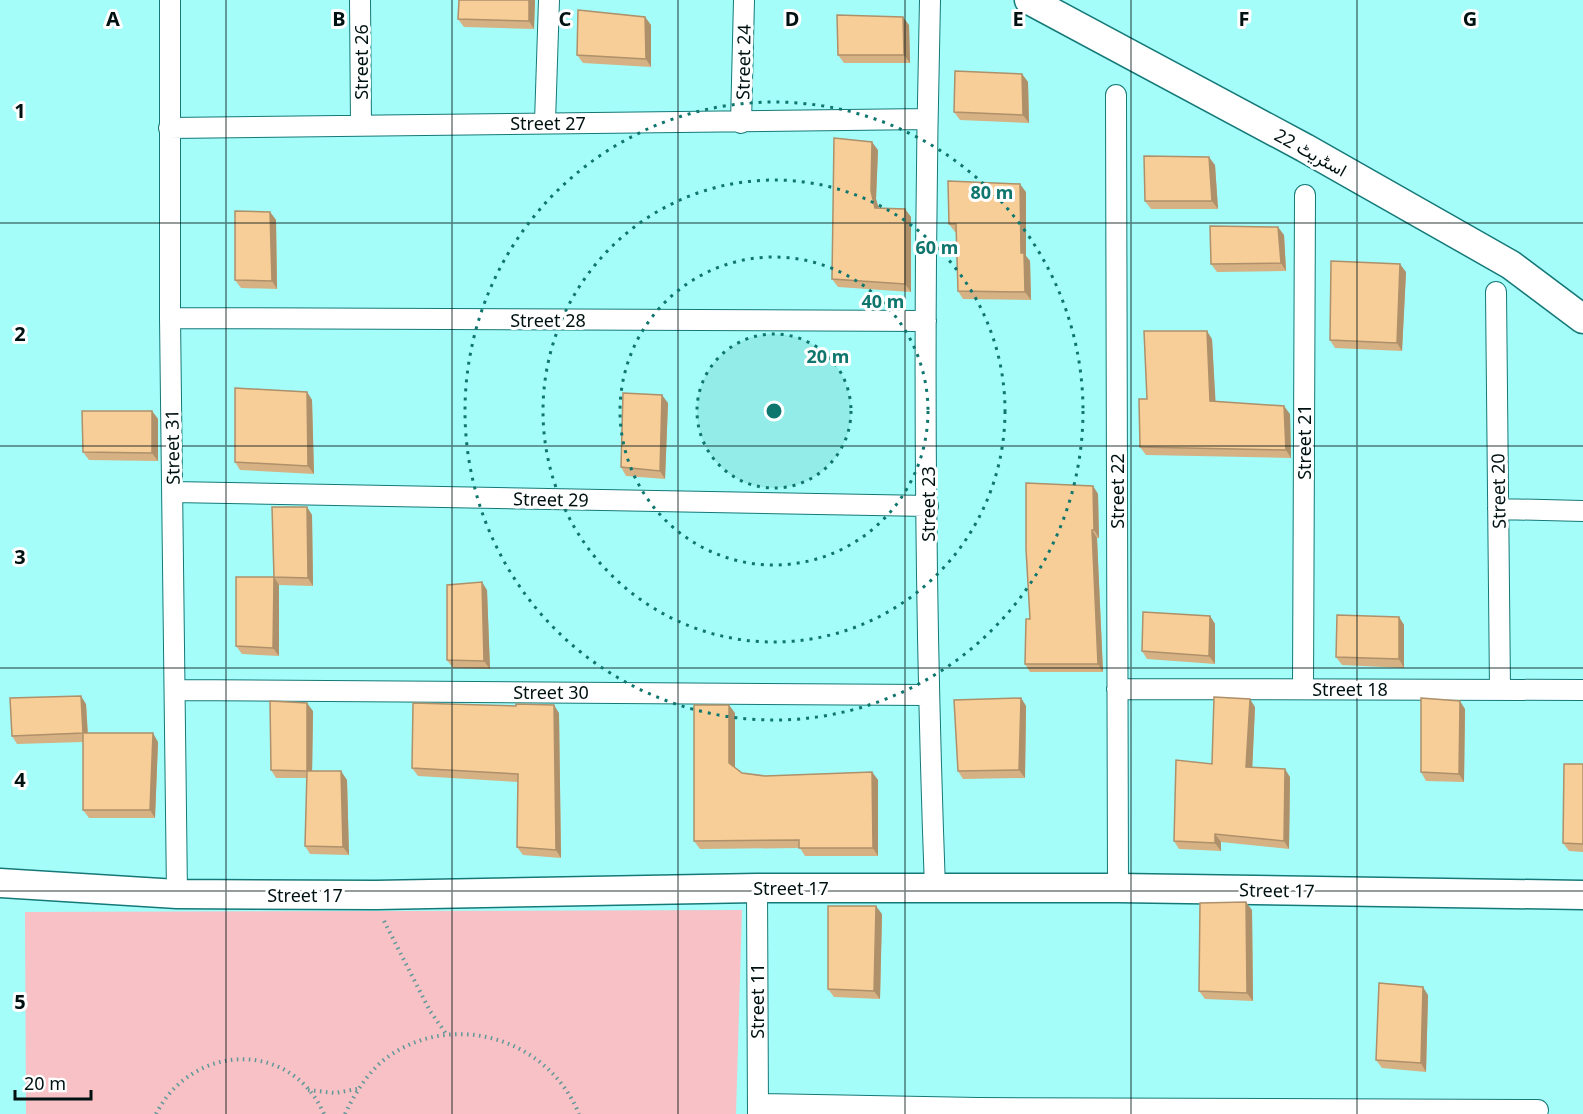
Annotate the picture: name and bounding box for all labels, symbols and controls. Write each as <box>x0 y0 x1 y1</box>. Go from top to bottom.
text: A <box>106 5 120 32</box>
text: B <box>332 5 346 32</box>
text: C <box>559 5 572 32</box>
text: D <box>785 5 799 32</box>
text: E <box>1012 5 1024 32</box>
text: F <box>1239 5 1249 32</box>
text: G <box>1463 5 1477 32</box>
street label: Street 26 <box>349 24 373 100</box>
street label: Street 24 <box>730 24 756 100</box>
text: 1 <box>14 97 26 124</box>
street label: Street 27 <box>510 111 586 135</box>
street label: اسٹریٹ 22 <box>1271 122 1351 182</box>
text: 80 m <box>971 180 1013 204</box>
text: 60 m <box>916 235 958 259</box>
text: 40 m <box>862 289 904 313</box>
street label: Street 28 <box>510 308 586 332</box>
text: 2 <box>14 320 26 347</box>
text: 20 m <box>807 344 849 368</box>
centre of rings <box>764 401 784 421</box>
street label: Street 21 <box>1292 404 1316 480</box>
street label: Street 31 <box>159 409 185 485</box>
street label: Street 22 <box>1105 453 1129 529</box>
street label: Street 20 <box>1485 453 1511 529</box>
street label: Street 23 <box>916 466 940 542</box>
street label: Street 29 <box>513 486 589 512</box>
text: 3 <box>14 543 26 570</box>
street label: Street 18 <box>1312 677 1388 701</box>
street label: Street 30 <box>513 680 589 704</box>
text: 4 <box>14 766 26 793</box>
street label: Street 17 <box>753 876 829 900</box>
street label: Street 17 <box>1239 877 1315 903</box>
street label: Street 17 <box>267 883 343 907</box>
street label: Street 11 <box>745 963 769 1039</box>
text: 5 <box>14 988 26 1015</box>
scale bar <box>15 1063 92 1101</box>
text: 20 m <box>24 1071 66 1095</box>

